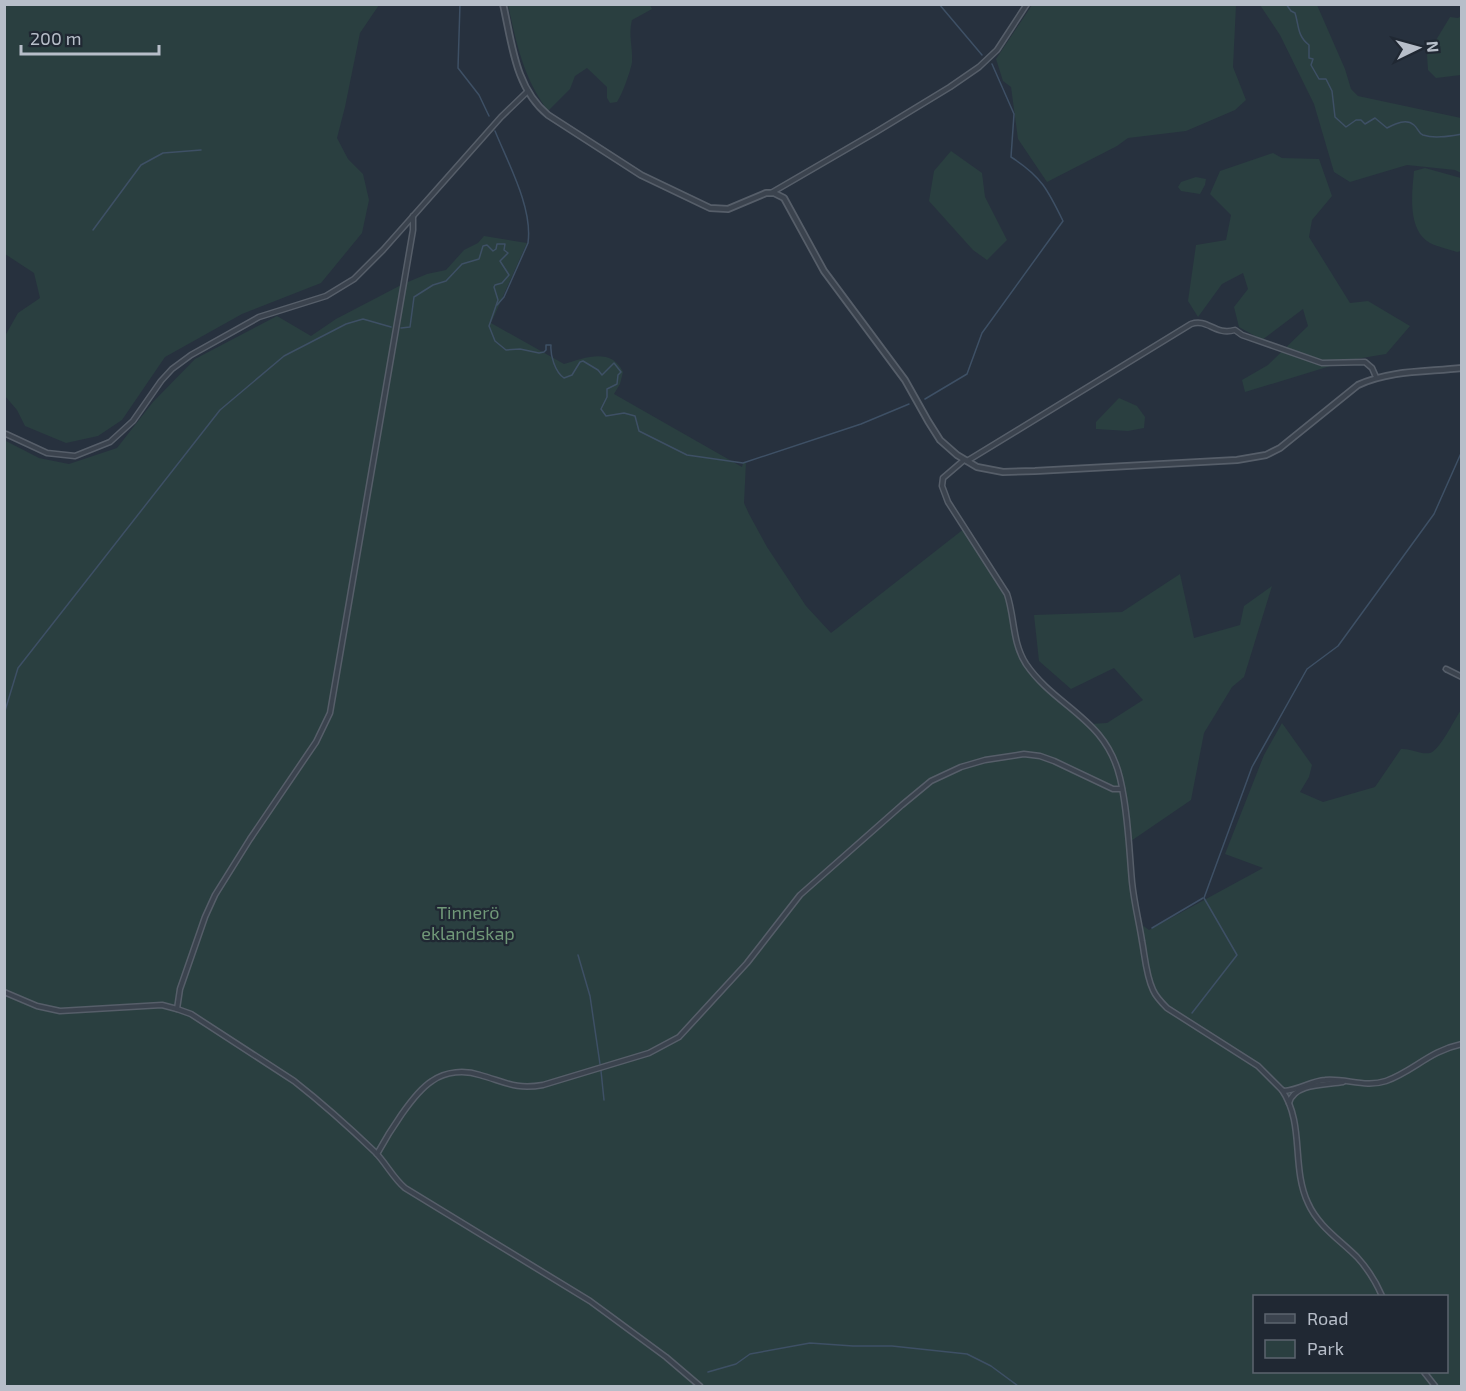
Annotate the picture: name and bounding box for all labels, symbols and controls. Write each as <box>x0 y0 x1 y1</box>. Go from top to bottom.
scale bar <box>21 18 159 56</box>
north arrow <box>1388 18 1448 78</box>
text: 200 m <box>30 27 82 49</box>
text: N <box>1423 40 1443 53</box>
park label: Tinnerö eklandskap <box>421 901 515 944</box>
legend <box>1253 1295 1448 1373</box>
text: Road <box>1307 1307 1348 1329</box>
text: Park <box>1307 1337 1344 1359</box>

